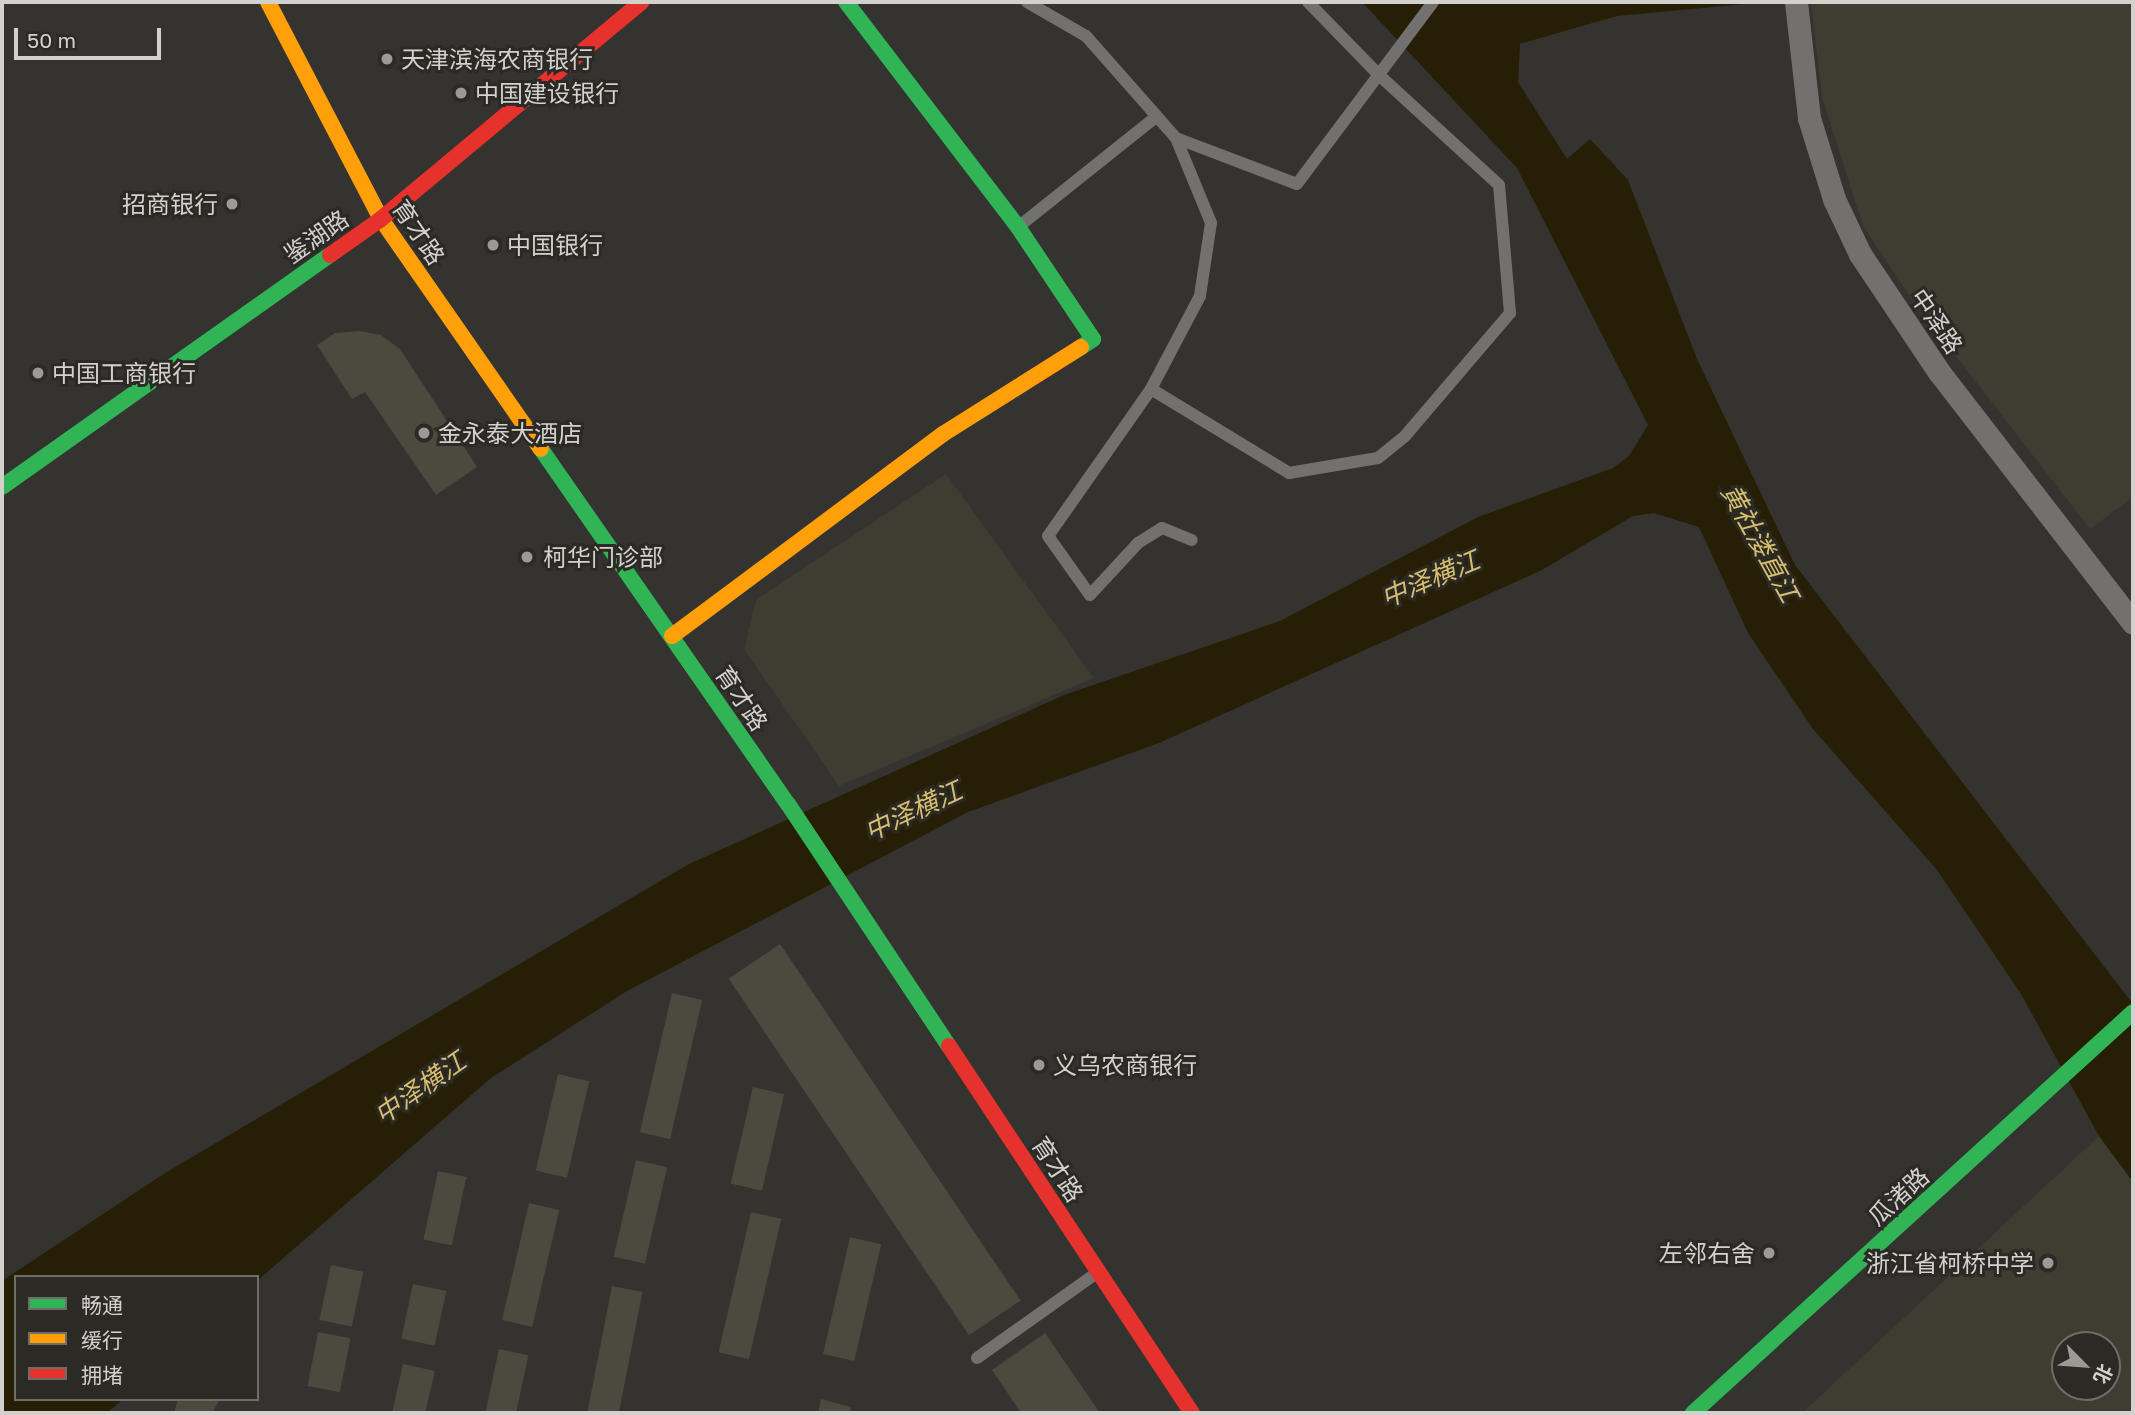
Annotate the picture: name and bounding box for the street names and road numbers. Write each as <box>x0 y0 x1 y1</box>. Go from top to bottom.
street label: 育才路 <box>387 194 451 270</box>
street label: 鉴湖路 <box>278 204 354 268</box>
street label: 中泽路 <box>1905 283 1969 359</box>
street label: 育才路 <box>710 660 774 736</box>
street label: 育才路 <box>1026 1131 1090 1207</box>
street label: 瓜渚路 <box>1862 1161 1934 1231</box>

